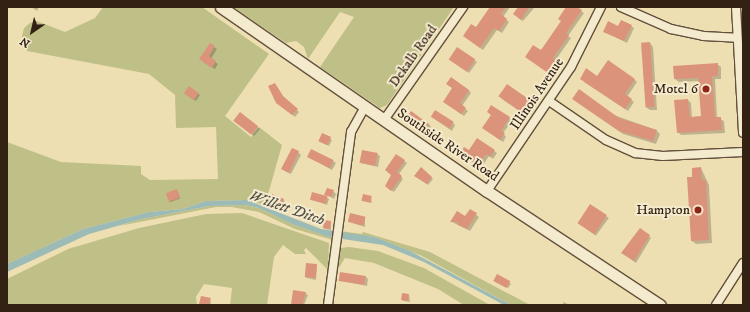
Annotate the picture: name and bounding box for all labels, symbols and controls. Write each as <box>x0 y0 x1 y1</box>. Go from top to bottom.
north arrow <box>12 12 52 52</box>
street label: Dekalb Road <box>386 22 440 90</box>
text: N <box>18 34 33 50</box>
street label: Illinois Avenue <box>507 55 567 133</box>
place label: Motel 6 <box>654 81 698 97</box>
marker: Motel 6 <box>701 84 711 94</box>
street label: Southside River Road <box>394 105 502 185</box>
water label: Willett Ditch <box>247 187 327 229</box>
place label: Hampton <box>636 202 690 218</box>
marker: Hampton <box>693 205 703 215</box>

